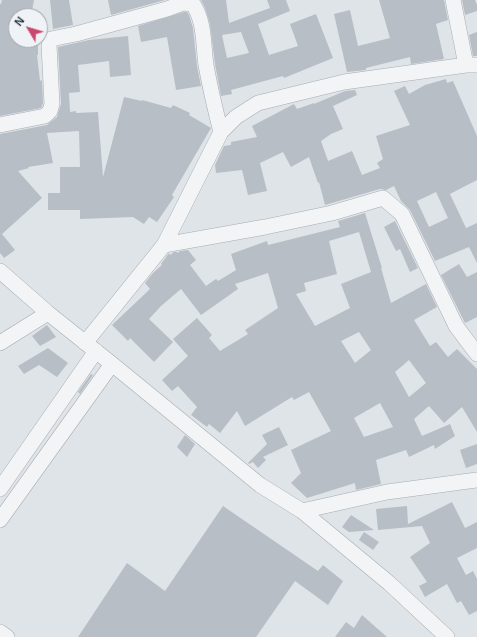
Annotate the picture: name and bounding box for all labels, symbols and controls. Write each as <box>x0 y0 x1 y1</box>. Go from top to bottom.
north arrow <box>8 8 48 48</box>
text: N <box>12 14 27 28</box>

